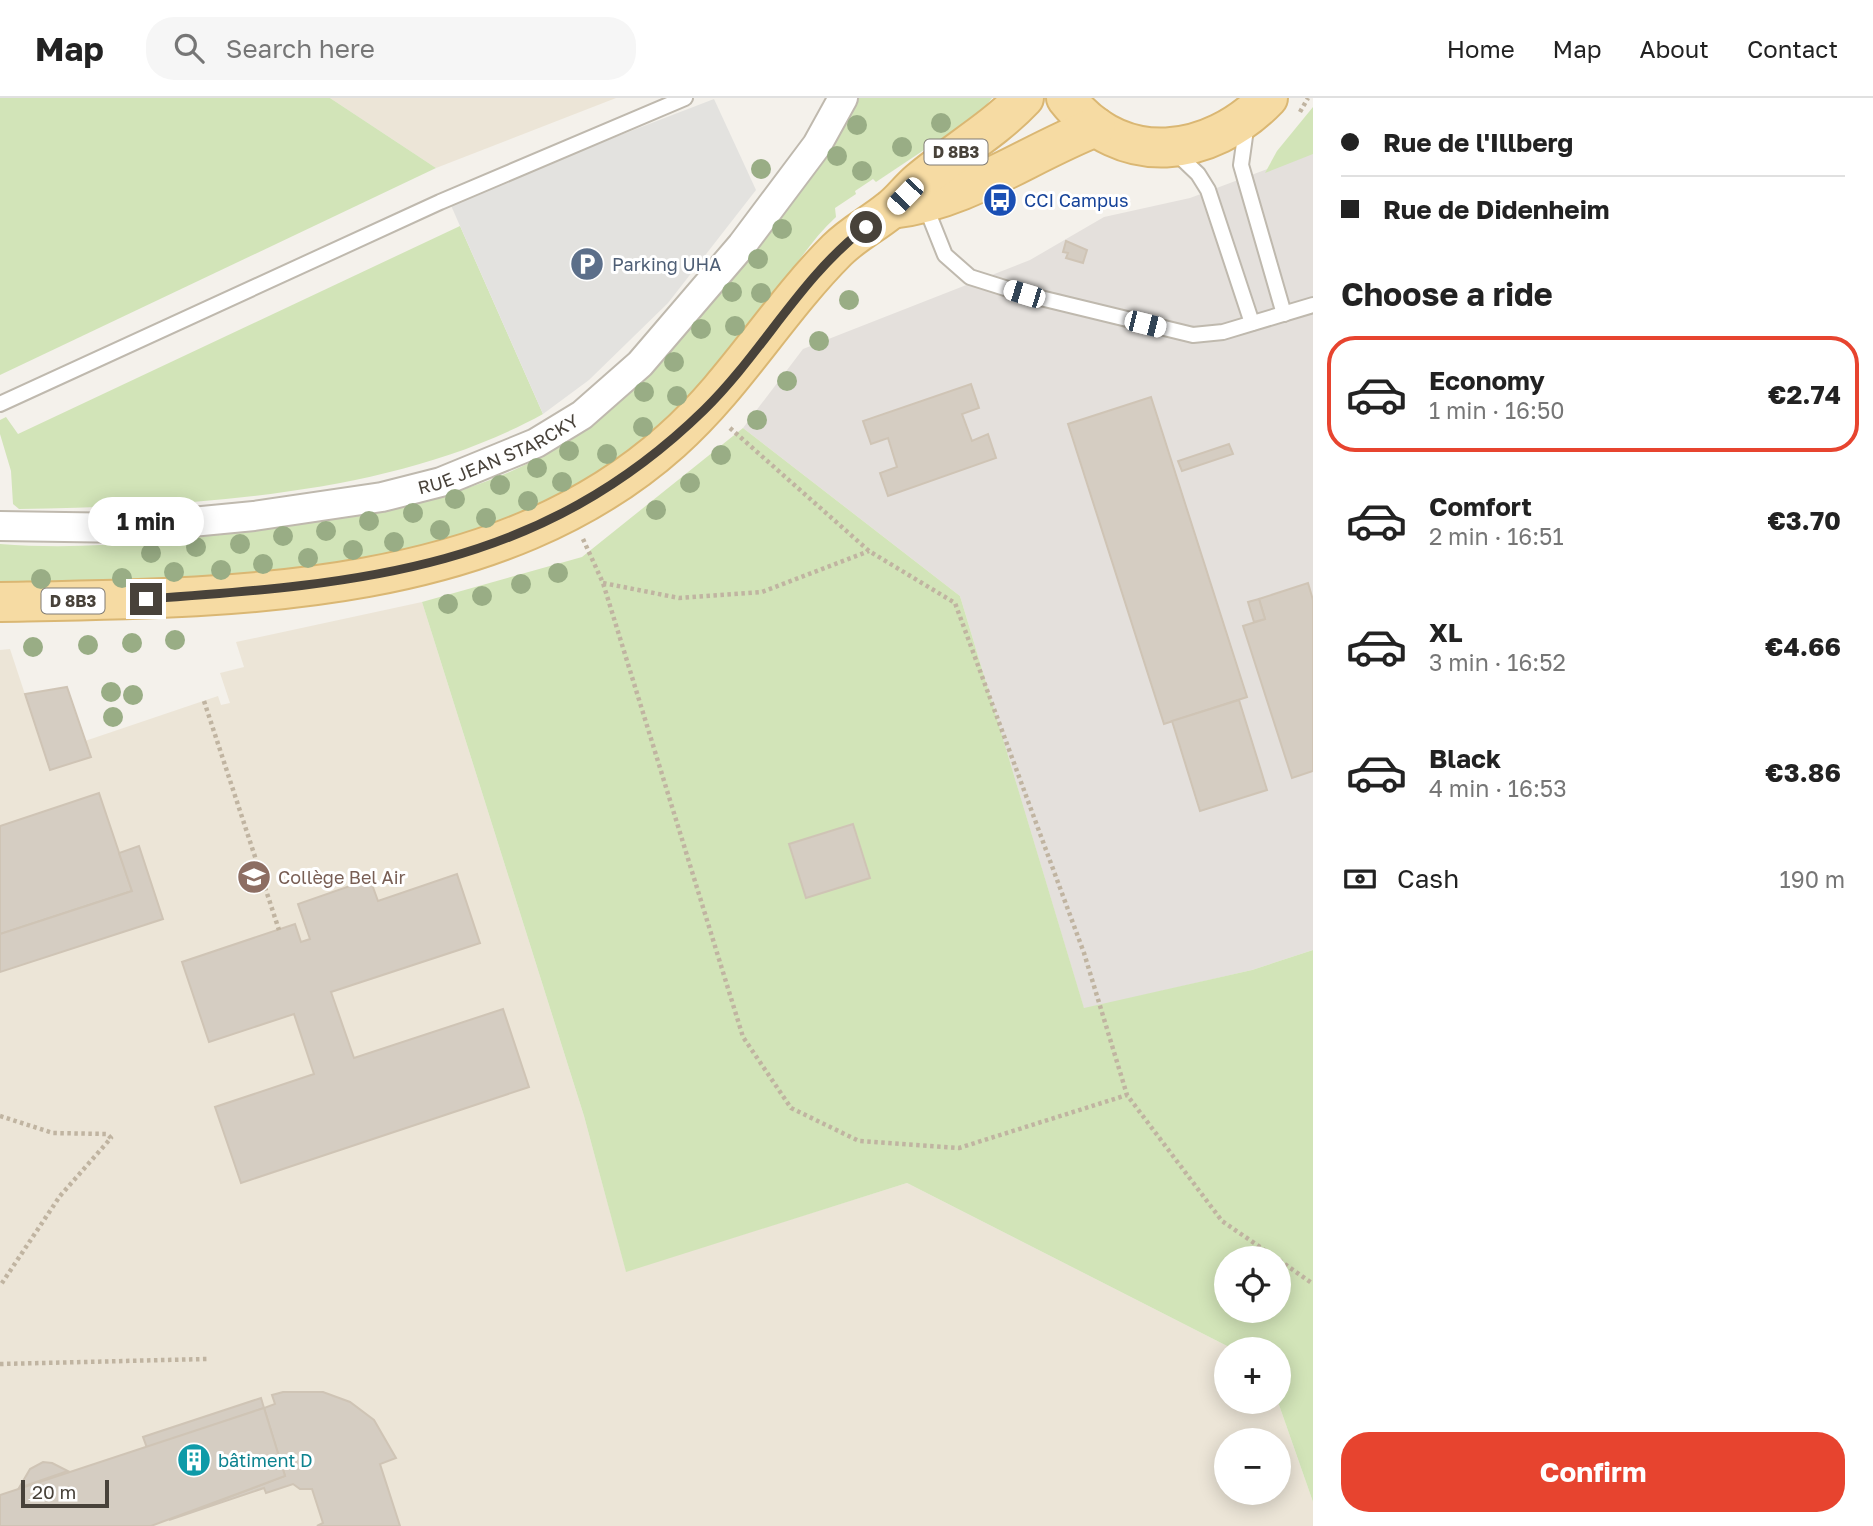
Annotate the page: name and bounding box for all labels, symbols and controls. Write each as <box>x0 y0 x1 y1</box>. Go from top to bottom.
search box <box>146 17 636 80</box>
text: Map <box>35 29 104 68</box>
icon: search <box>170 29 208 67</box>
text: Search here <box>226 33 375 64</box>
text: Home <box>1447 34 1515 63</box>
text: Map <box>1553 34 1602 63</box>
text: About <box>1640 34 1709 63</box>
text: Contact <box>1747 34 1838 63</box>
text: Rue de l'Illberg <box>1383 127 1573 158</box>
road number: D 8B3 <box>925 140 988 164</box>
car <box>883 174 928 218</box>
bus stop icon: CCI Campus <box>981 181 1019 219</box>
place label: CCI Campus <box>1024 189 1128 211</box>
text: Rue de Didenheim <box>1383 194 1610 225</box>
route start <box>850 211 882 243</box>
parking icon: Parking UHA <box>568 245 606 283</box>
place label: Parking UHA <box>612 253 721 275</box>
text: Choose a ride <box>1341 275 1553 313</box>
car <box>1001 278 1048 310</box>
car <box>1123 309 1168 339</box>
icon: car <box>1345 363 1408 426</box>
text: Economy <box>1429 365 1545 396</box>
text: €2.74 <box>1768 379 1841 410</box>
text: 1 min · 16:50 <box>1429 396 1565 424</box>
street label: RUE JEAN STARCKY <box>415 409 583 499</box>
icon: car <box>1345 489 1408 552</box>
text: Comfort <box>1429 491 1532 522</box>
callout: 1 min <box>88 498 204 546</box>
text: €3.70 <box>1767 505 1841 536</box>
text: 1 min <box>117 507 175 535</box>
text: 2 min · 16:51 <box>1429 522 1564 550</box>
route end <box>130 583 162 615</box>
road number: D 8B3 <box>42 588 104 614</box>
icon: car <box>1345 615 1408 678</box>
text: XL <box>1429 617 1463 648</box>
text: €4.66 <box>1765 631 1841 662</box>
text: 3 min · 16:52 <box>1429 648 1566 676</box>
icon: car <box>1345 741 1408 804</box>
text: Black <box>1429 743 1501 774</box>
text: €3.86 <box>1765 757 1841 788</box>
text: 4 min · 16:53 <box>1429 774 1567 802</box>
school or university icon: Collège Bel Air <box>235 858 273 896</box>
icon: cash <box>1341 860 1379 898</box>
text: Cash <box>1397 863 1459 894</box>
text: 190 m <box>1780 865 1845 893</box>
place label: Collège Bel Air <box>278 866 406 888</box>
map controls <box>1214 1246 1291 1505</box>
button: locate <box>1214 1246 1291 1323</box>
button: + <box>1214 1337 1291 1414</box>
button: − <box>1214 1428 1291 1505</box>
button: Confirm <box>1341 1432 1845 1512</box>
building icon: bâtiment D <box>175 1441 213 1479</box>
place label: bâtiment D <box>218 1449 313 1471</box>
scale bar <box>21 1477 108 1509</box>
text: 20 m <box>32 1480 76 1503</box>

